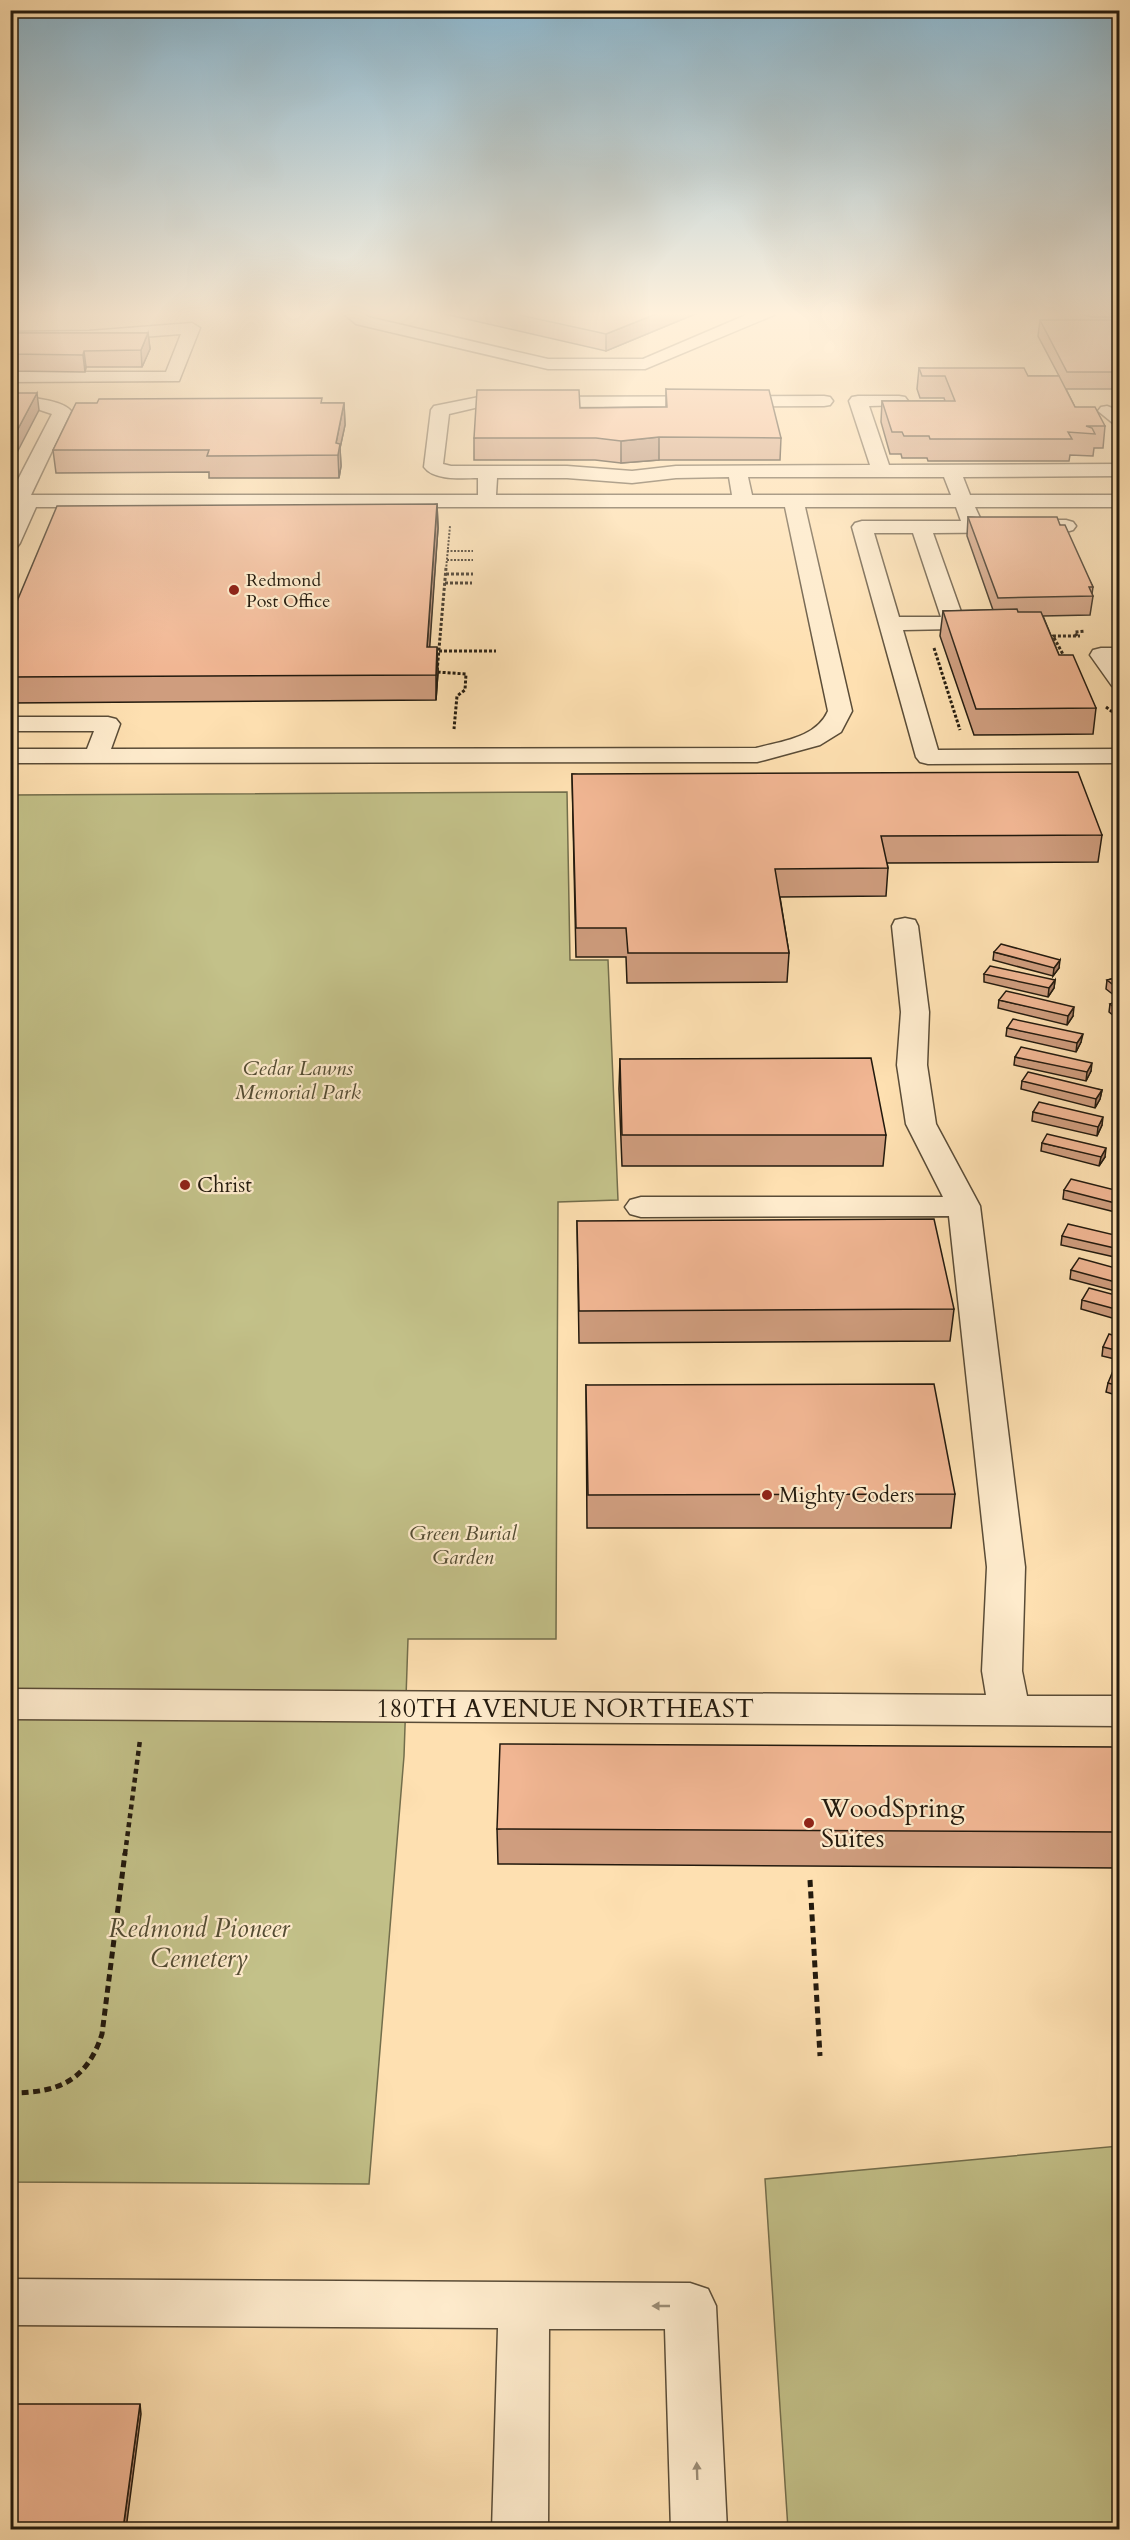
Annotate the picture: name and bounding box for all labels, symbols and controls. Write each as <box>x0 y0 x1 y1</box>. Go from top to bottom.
place label: Redmond Post Office <box>246 568 330 614</box>
marker: Redmond Post Office <box>227 583 241 597</box>
park label: Cedar Lawns Memorial Park <box>235 1054 362 1107</box>
place label: Christ <box>197 1171 252 1200</box>
marker: Christ <box>178 1178 192 1192</box>
place label: Mighty Coders <box>779 1481 914 1510</box>
marker: Mighty Coders <box>760 1488 774 1502</box>
park label: Green Burial Garden <box>409 1519 518 1572</box>
street label: 180TH AVENUE NORTHEAST <box>376 1691 754 1726</box>
place label: WoodSpring Suites <box>820 1791 965 1856</box>
marker: WoodSpring Suites <box>802 1816 816 1830</box>
park label: Redmond Pioneer Cemetery <box>108 1911 291 1976</box>
one-way arrow <box>651 2301 670 2311</box>
one-way arrow <box>692 2462 701 2481</box>

